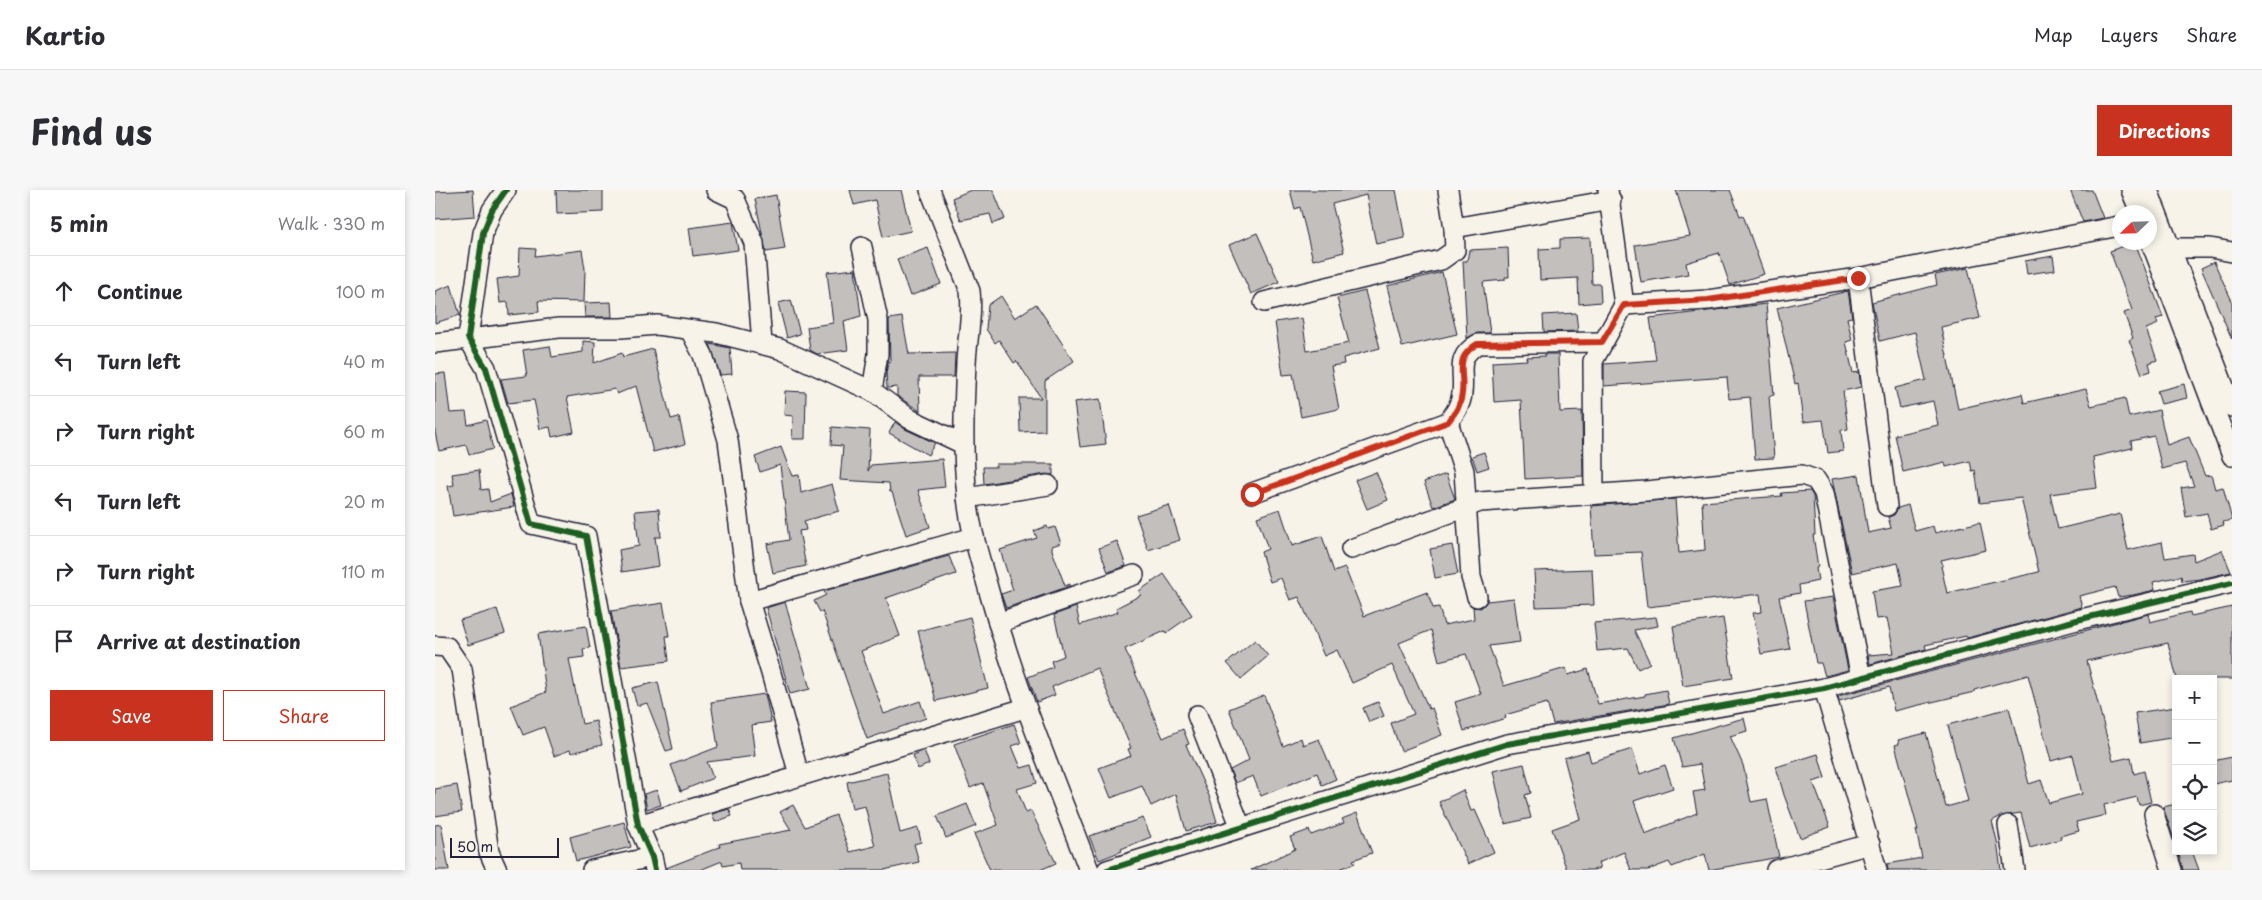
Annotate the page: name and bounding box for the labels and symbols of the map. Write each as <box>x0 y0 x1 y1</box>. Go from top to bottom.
north arrow <box>2112 205 2157 250</box>
route end <box>1847 267 1870 290</box>
route start <box>1241 483 1264 506</box>
scale bar <box>450 835 559 858</box>

